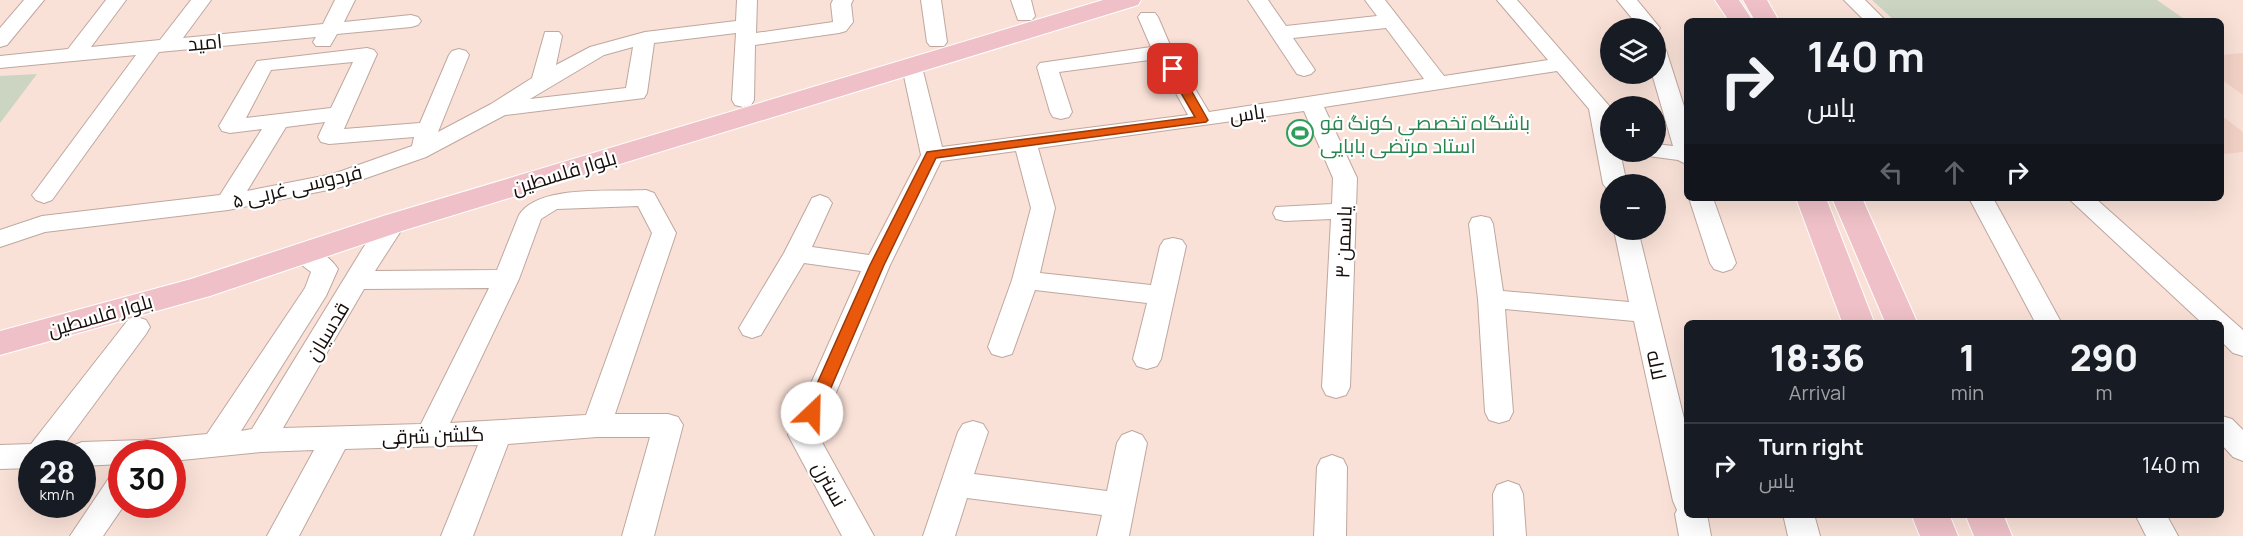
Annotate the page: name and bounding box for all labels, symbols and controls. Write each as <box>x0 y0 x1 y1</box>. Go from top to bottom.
map controls <box>1600 18 1666 240</box>
button: layers <box>1600 18 1666 84</box>
street label: امید <box>186 27 224 57</box>
text: 140 m <box>1807 27 1925 85</box>
icon: right <box>1708 42 1786 120</box>
pin <box>1147 43 1198 94</box>
icon: arrive <box>1156 52 1189 85</box>
text: یاس <box>1807 88 1855 125</box>
button: + <box>1600 96 1666 162</box>
street label: یاس <box>1228 97 1267 129</box>
place label: باشگاه تخصصی کونگ فو استاد مرتضی بابایی <box>1320 109 1530 159</box>
sports icon: باشگاه تخصصی کونگ فو استاد مرتضی بابایی <box>1285 118 1315 148</box>
street label: بلوار فلسطین <box>508 143 620 201</box>
icon: left <box>1875 156 1908 189</box>
icon: ahead <box>1938 156 1971 189</box>
icon: right <box>2001 156 2034 189</box>
street label: فردوسی غربی ۵ <box>229 158 365 214</box>
button: − <box>1600 174 1666 240</box>
street label: یاسمن ۳ <box>1328 204 1358 279</box>
street label: بلوار فلسطین <box>44 287 156 343</box>
street label: قدسیان <box>299 296 355 366</box>
text: 18:36 <box>1770 333 1865 382</box>
text: 1 <box>1959 333 1976 382</box>
text: 290 <box>2070 333 2138 382</box>
street label: لاله <box>1641 348 1673 382</box>
text: Arrival <box>1789 379 1846 406</box>
text: min <box>1951 379 1984 406</box>
text: m <box>2096 379 2113 406</box>
position arrow <box>780 381 844 445</box>
street label: گلشن شرقی <box>381 420 485 450</box>
text: Turn right <box>1759 432 1864 462</box>
speed limit sign: 30 <box>108 440 186 518</box>
icon: right <box>1708 449 1741 482</box>
text: 140 m <box>2142 450 2200 480</box>
text: 28 <box>39 451 75 492</box>
street label: نسترن <box>807 457 853 511</box>
text: یاس <box>1759 467 1794 494</box>
text: km/h <box>40 484 74 505</box>

